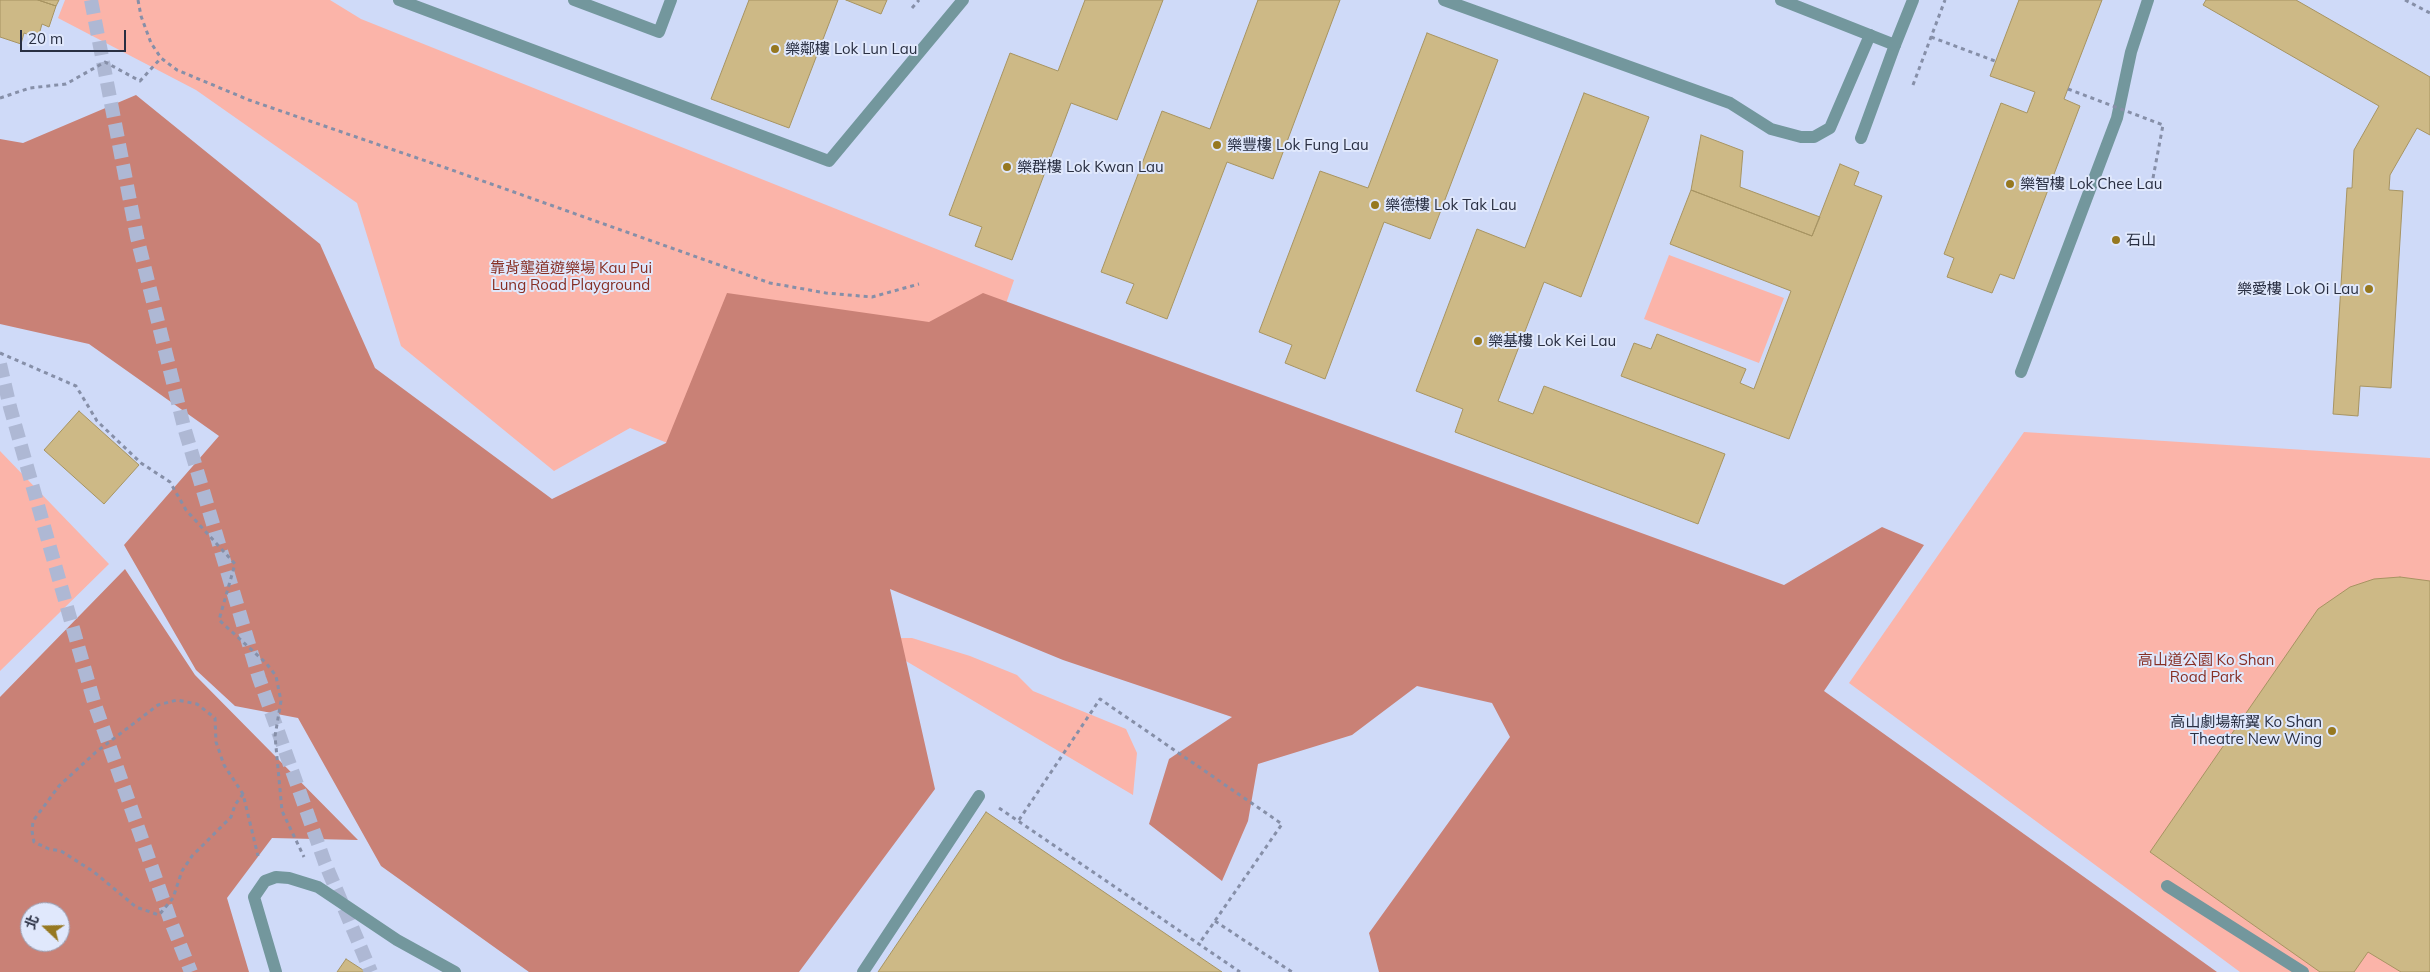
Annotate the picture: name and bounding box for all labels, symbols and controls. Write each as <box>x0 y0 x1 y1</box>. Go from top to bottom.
scale bar <box>22 20 129 52</box>
text: 20 m <box>28 29 63 48</box>
place label: 樂鄰樓 Lok Lun Lau <box>785 40 917 58</box>
marker: 樂鄰樓 Lok Lun Lau <box>769 43 781 55</box>
place label: 樂豐樓 Lok Fung Lau <box>1227 136 1369 154</box>
marker: 樂豐樓 Lok Fung Lau <box>1211 139 1223 151</box>
place label: 樂群樓 Lok Kwan Lau <box>1017 158 1164 176</box>
marker: 樂群樓 Lok Kwan Lau <box>1001 161 1013 173</box>
place label: 樂智樓 Lok Chee Lau <box>2020 175 2162 193</box>
marker: 樂智樓 Lok Chee Lau <box>2004 178 2016 190</box>
place label: 樂德樓 Lok Tak Lau <box>1385 196 1517 214</box>
marker: 樂德樓 Lok Tak Lau <box>1369 199 1381 211</box>
place label: 石山 <box>2126 231 2156 249</box>
marker: 石山 <box>2110 234 2122 246</box>
park label: 靠背壟道遊樂場 Kau Pui Lung Road Playground <box>490 259 652 294</box>
place label: 樂愛樓 Lok Oi Lau <box>2237 280 2359 298</box>
marker: 樂愛樓 Lok Oi Lau <box>2363 283 2375 295</box>
place label: 樂基樓 Lok Kei Lau <box>1488 332 1616 350</box>
marker: 樂基樓 Lok Kei Lau <box>1472 335 1484 347</box>
park label: 高山道公園 Ko Shan Road Park <box>2138 651 2274 686</box>
place label: 高山劇場新翼 Ko Shan Theatre New Wing <box>2170 713 2322 748</box>
marker: 高山劇場新翼 Ko Shan Theatre New Wing <box>2326 725 2338 737</box>
north arrow <box>20 902 70 952</box>
text: 北 <box>21 912 43 932</box>

